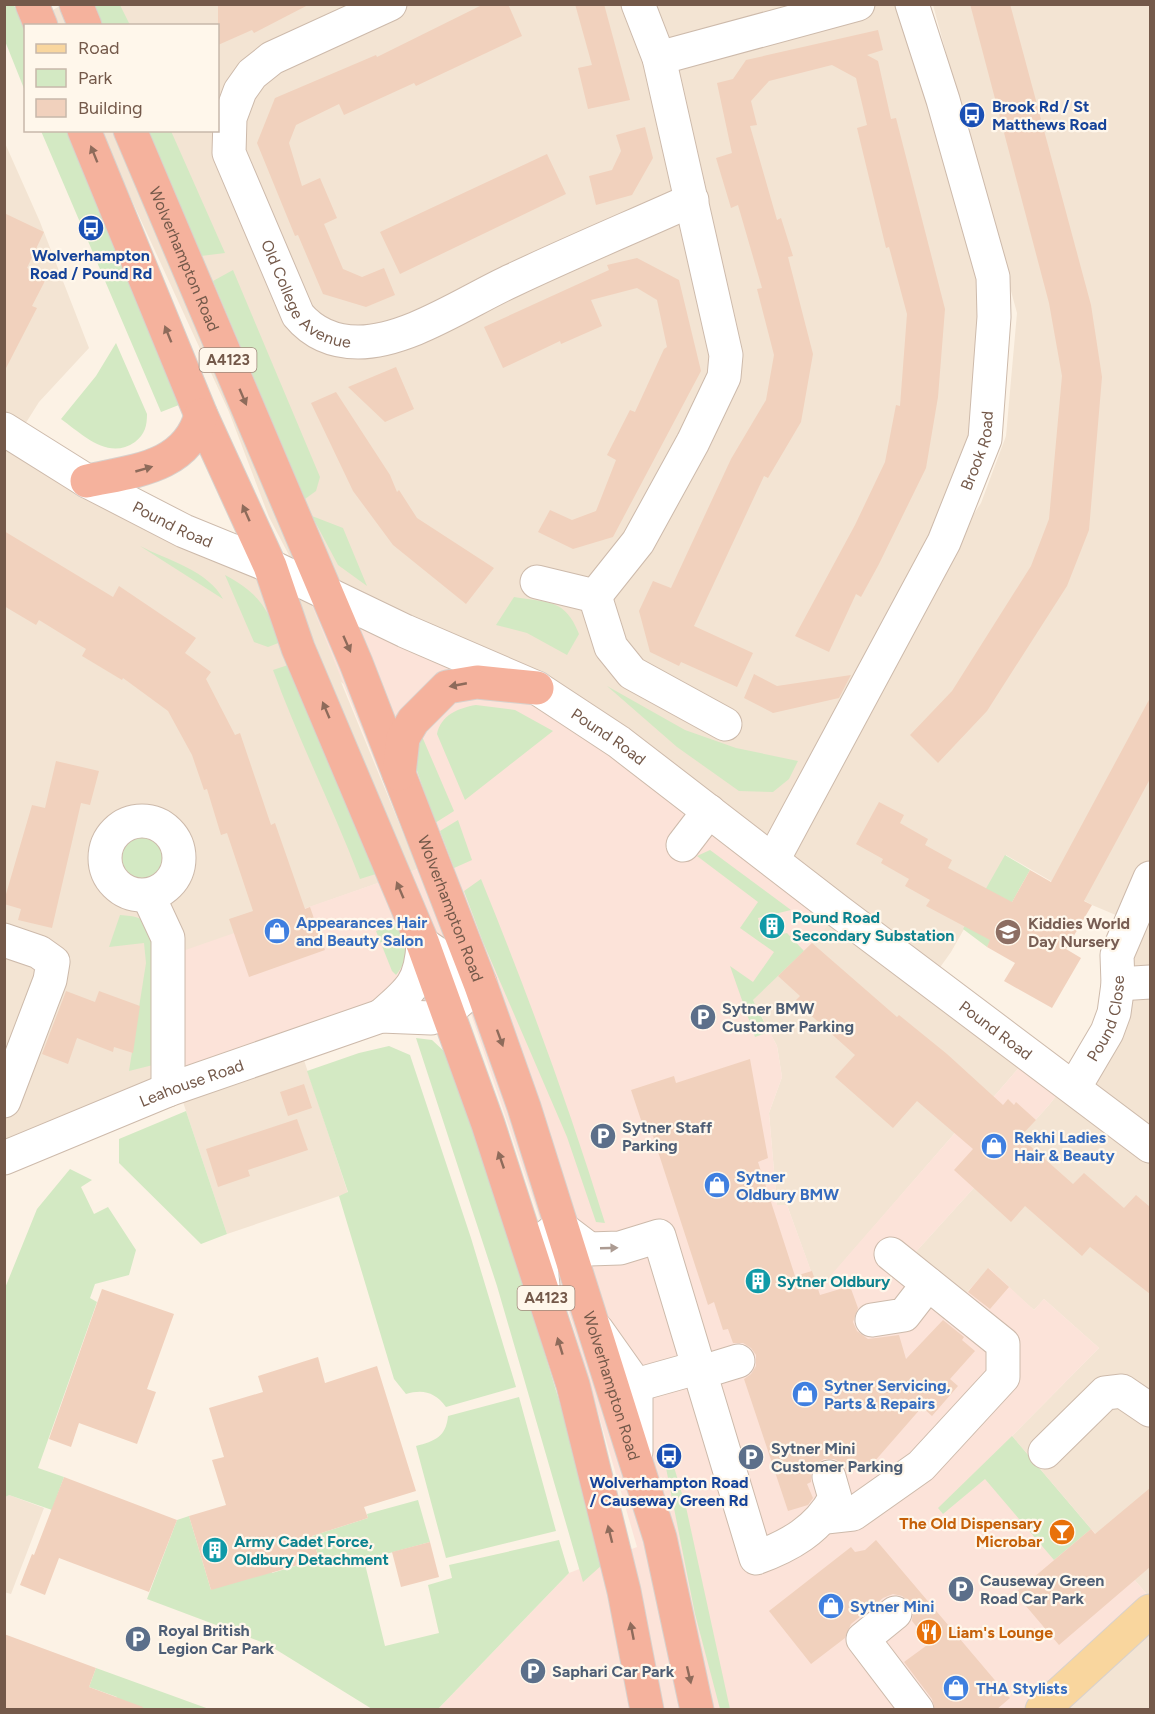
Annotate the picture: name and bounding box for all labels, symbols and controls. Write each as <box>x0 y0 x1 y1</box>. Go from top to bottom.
legend <box>24 24 219 132</box>
text: Road <box>78 37 119 59</box>
text: Park <box>78 67 113 89</box>
text: Building <box>78 97 143 119</box>
place label: Brook Rd / St Matthews Road <box>992 97 1107 134</box>
bus stop icon: Brook Rd / St Matthews Road <box>957 100 987 130</box>
one-way arrow <box>89 144 99 162</box>
street label: Wolverhampton Road <box>146 184 224 334</box>
bus stop icon: Wolverhampton Road / Pound Rd <box>76 213 106 243</box>
street label: Old College Avenue <box>257 237 352 351</box>
place label: Wolverhampton Road / Pound Rd <box>30 246 152 283</box>
one-way arrow <box>163 325 172 343</box>
road number: A4123 <box>200 348 256 372</box>
one-way arrow <box>239 388 248 406</box>
street label: Brook Road <box>956 410 997 493</box>
one-way arrow <box>135 464 153 473</box>
street label: Pound Road <box>130 497 216 551</box>
one-way arrow <box>241 503 251 521</box>
one-way arrow <box>342 635 352 653</box>
one-way arrow <box>448 681 467 690</box>
one-way arrow <box>321 701 330 719</box>
street label: Pound Road <box>568 704 650 769</box>
street label: Wolverhampton Road <box>414 833 488 984</box>
one-way arrow <box>395 881 404 899</box>
place label: Pound Road Secondary Substation <box>792 908 954 945</box>
building icon: Pound Road Secondary Substation <box>757 911 787 941</box>
place label: Appearances Hair and Beauty Salon <box>296 913 427 950</box>
place label: Kiddies World Day Nursery <box>1028 914 1130 951</box>
shop icon: Appearances Hair and Beauty Salon <box>262 916 292 946</box>
school or university icon: Kiddies World Day Nursery <box>993 917 1023 947</box>
street label: Pound Close <box>1083 975 1128 1064</box>
street label: Pound Road <box>956 996 1036 1064</box>
place label: Sytner BMW Customer Parking <box>722 999 854 1036</box>
parking icon: Sytner BMW Customer Parking <box>688 1002 718 1032</box>
one-way arrow <box>495 1029 505 1047</box>
street label: Leahouse Road <box>136 1055 246 1110</box>
place label: Sytner Staff Parking <box>622 1118 713 1155</box>
parking icon: Sytner Staff Parking <box>588 1121 618 1151</box>
place label: Rekhi Ladies Hair & Beauty <box>1014 1128 1115 1165</box>
shop icon: Rekhi Ladies Hair & Beauty <box>979 1131 1009 1161</box>
one-way arrow <box>495 1151 505 1169</box>
place label: Sytner Oldbury BMW <box>736 1167 839 1204</box>
shop icon: Sytner Oldbury BMW <box>702 1170 732 1200</box>
one-way arrow <box>600 1244 619 1253</box>
building icon: Sytner Oldbury <box>743 1266 773 1296</box>
place label: Sytner Oldbury <box>777 1272 891 1291</box>
road number: A4123 <box>518 1286 574 1310</box>
street label: Wolverhampton Road <box>580 1309 644 1463</box>
one-way arrow <box>555 1337 565 1355</box>
place label: Sytner Servicing, Parts & Repairs <box>824 1376 951 1413</box>
shop icon: Sytner Servicing, Parts & Repairs <box>790 1379 820 1409</box>
place label: Sytner Mini Customer Parking <box>771 1439 903 1476</box>
bus stop icon: Wolverhampton Road / Causeway Green Rd <box>654 1441 684 1471</box>
parking icon: Sytner Mini Customer Parking <box>736 1442 766 1472</box>
place label: Wolverhampton Road / Causeway Green Rd <box>589 1473 749 1510</box>
place label: The Old Dispensary Microbar <box>899 1514 1043 1551</box>
bar icon: The Old Dispensary Microbar <box>1047 1517 1077 1547</box>
one-way arrow <box>605 1525 614 1543</box>
place label: Army Cadet Force, Oldbury Detachment <box>234 1532 389 1569</box>
building icon: Army Cadet Force, Oldbury Detachment <box>200 1535 230 1565</box>
place label: Causeway Green Road Car Park <box>980 1571 1104 1608</box>
parking icon: Causeway Green Road Car Park <box>946 1574 976 1604</box>
shop icon: Sytner Mini <box>816 1591 846 1621</box>
place label: Sytner Mini <box>850 1597 934 1616</box>
restaurant icon: Liam's Lounge <box>914 1617 944 1647</box>
place label: Royal British Legion Car Park <box>158 1621 275 1658</box>
one-way arrow <box>627 1622 636 1641</box>
place label: Liam's Lounge <box>948 1623 1053 1642</box>
parking icon: Royal British Legion Car Park <box>123 1624 153 1654</box>
parking icon: Saphari Car Park <box>518 1656 548 1686</box>
place label: Saphari Car Park <box>552 1662 675 1681</box>
one-way arrow <box>685 1666 695 1684</box>
shop icon: THA Stylists <box>941 1673 971 1703</box>
place label: THA Stylists <box>976 1679 1068 1698</box>

